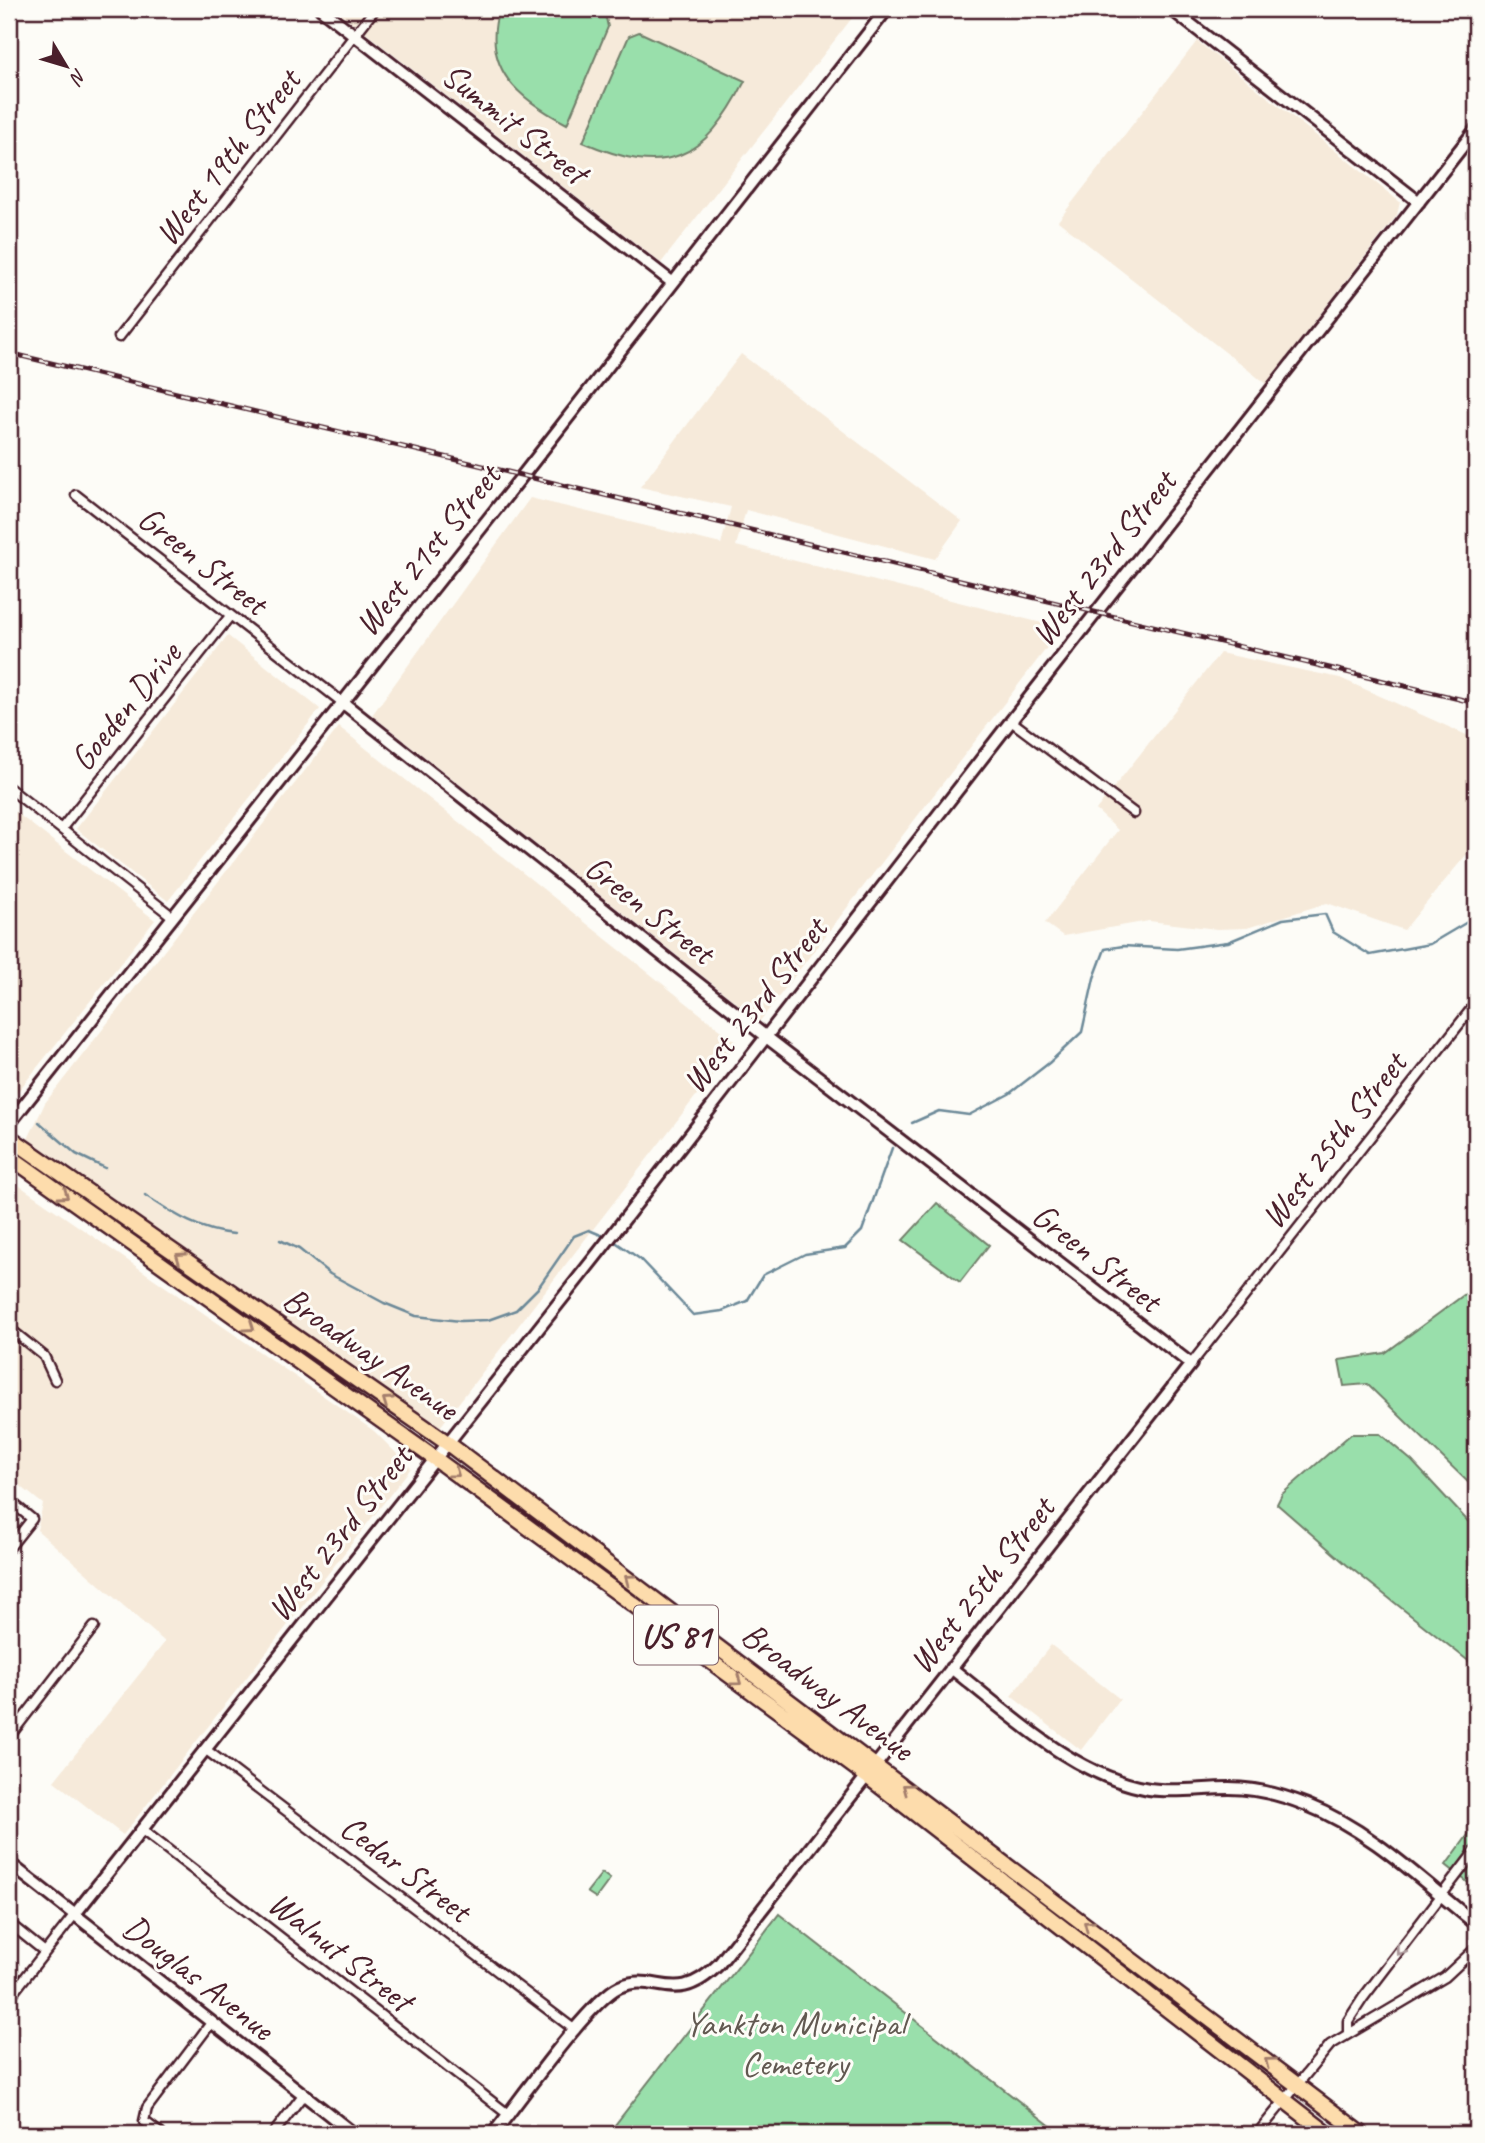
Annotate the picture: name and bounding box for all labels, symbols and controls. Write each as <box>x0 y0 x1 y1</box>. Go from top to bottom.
north arrow <box>32 32 102 102</box>
street label: Summit Street <box>433 52 600 197</box>
street label: West 19th Street <box>144 57 312 255</box>
text: N <box>64 64 92 90</box>
street label: West 21st Street <box>344 453 512 645</box>
street label: West 23rd Street <box>1021 459 1188 655</box>
street label: Green Street <box>129 496 279 627</box>
street label: Goeden Drive <box>60 631 193 780</box>
street label: Green Street <box>576 845 726 976</box>
street label: West 23rd Street <box>672 906 839 1102</box>
street label: West 25th Street <box>1250 1040 1418 1238</box>
one-way arrow <box>56 1187 69 1199</box>
street label: Green Street <box>1023 1193 1173 1324</box>
one-way arrow <box>175 1253 188 1265</box>
street label: Broadway Avenue <box>274 1276 469 1432</box>
one-way arrow <box>242 1319 255 1331</box>
one-way arrow <box>382 1397 395 1409</box>
street label: West 23rd Street <box>257 1434 424 1630</box>
one-way arrow <box>447 1465 460 1478</box>
street label: West 25th Street <box>898 1485 1066 1683</box>
one-way arrow <box>625 1575 637 1588</box>
road number: US 81 <box>634 1606 718 1665</box>
street label: Broadway Avenue <box>733 1612 925 1772</box>
one-way arrow <box>729 1672 742 1685</box>
one-way arrow <box>902 1783 914 1796</box>
street label: Cedar Street <box>331 1805 483 1934</box>
street label: Walnut Street <box>259 1881 426 2025</box>
street label: Douglas Avenue <box>114 1904 285 2052</box>
one-way arrow <box>1083 1921 1096 1933</box>
one-way arrow <box>1395 1943 1408 1955</box>
park label: Yankton Municipal Cemetery <box>685 2001 911 2086</box>
one-way arrow <box>1265 2058 1277 2071</box>

